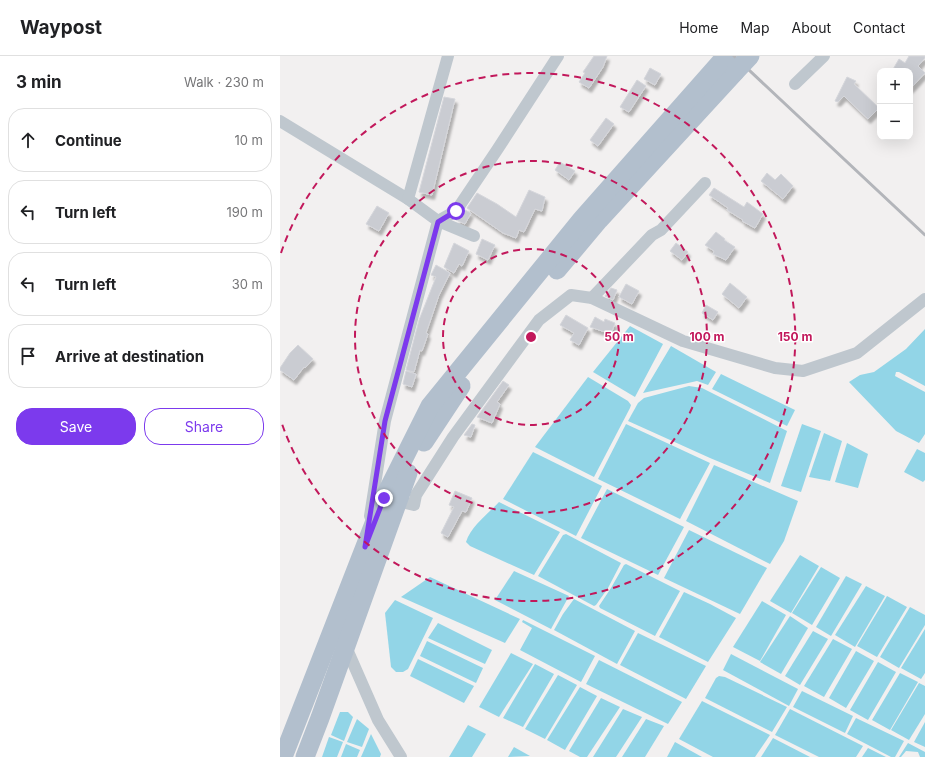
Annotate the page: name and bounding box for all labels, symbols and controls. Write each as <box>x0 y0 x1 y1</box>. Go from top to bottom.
text: Waypost <box>20 16 102 39</box>
text: Home <box>679 19 718 36</box>
text: Map <box>740 19 770 36</box>
text: About <box>792 19 831 36</box>
text: Contact <box>853 19 905 36</box>
map controls <box>877 68 913 140</box>
button: + <box>877 68 913 104</box>
text: 3 min <box>16 72 62 92</box>
text: Walk · 230 m <box>184 74 264 90</box>
button: − <box>877 104 913 140</box>
icon: ahead <box>17 129 39 151</box>
text: Continue <box>55 131 122 150</box>
text: 10 m <box>234 132 263 148</box>
icon: left <box>17 201 39 223</box>
route start <box>447 202 465 220</box>
text: Turn left <box>55 203 116 222</box>
text: 190 m <box>226 204 263 220</box>
icon: left <box>17 273 39 295</box>
text: Turn left <box>55 275 116 294</box>
text: 30 m <box>232 276 263 292</box>
text: 50 m <box>604 329 634 344</box>
text: 100 m <box>689 329 725 344</box>
text: 150 m <box>778 329 812 344</box>
centre of rings <box>524 330 538 344</box>
icon: arrive <box>17 345 39 367</box>
text: Arrive at destination <box>55 347 204 366</box>
button: Save <box>16 408 136 445</box>
button: Share <box>144 408 264 445</box>
route end <box>375 489 393 507</box>

